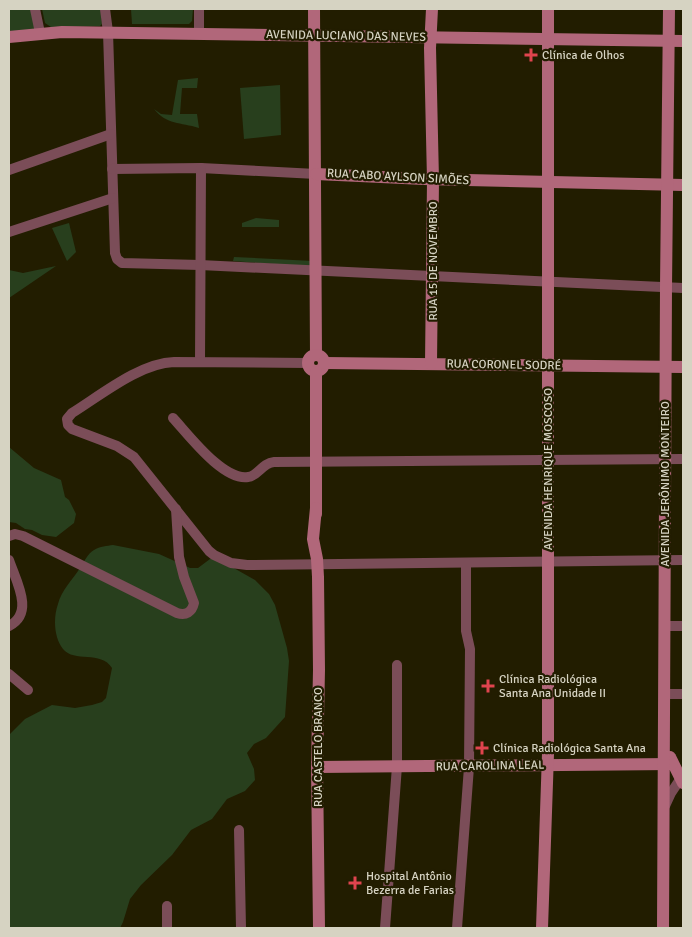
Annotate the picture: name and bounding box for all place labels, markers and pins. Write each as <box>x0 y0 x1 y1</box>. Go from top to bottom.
marker: Clínica de Olhos <box>524 48 538 62</box>
place label: Clínica de Olhos <box>542 48 625 63</box>
place label: Clínica Radiológica Santa Ana Unidade II <box>499 672 606 701</box>
marker: Clínica Radiológica Santa Ana Unidade II <box>481 679 495 693</box>
marker: Clínica Radiológica Santa Ana <box>475 741 489 755</box>
place label: Clínica Radiológica Santa Ana <box>493 741 646 756</box>
place label: Hospital Antônio Bezerra de Farias <box>366 869 454 898</box>
marker: Hospital Antônio Bezerra de Farias <box>348 876 362 890</box>

